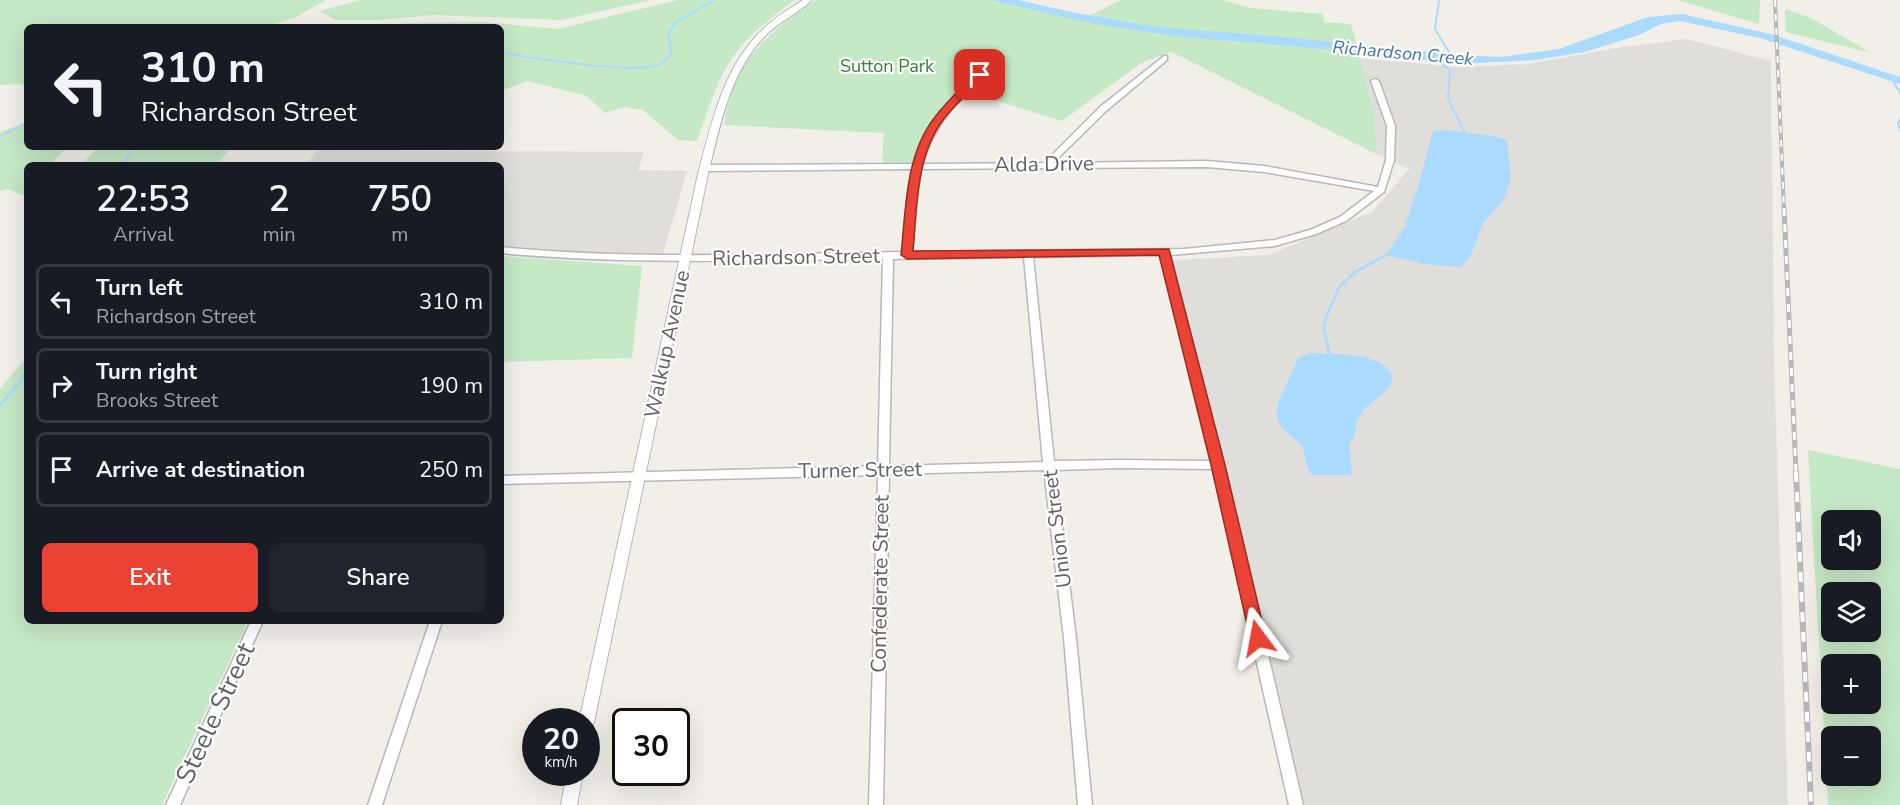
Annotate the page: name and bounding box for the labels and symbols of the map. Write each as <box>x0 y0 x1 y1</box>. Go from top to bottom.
water label: Richardson Creek <box>1332 35 1475 71</box>
pin <box>954 49 1005 100</box>
park label: Sutton Park <box>840 54 935 78</box>
street label: Alda Drive <box>994 149 1094 179</box>
street label: Richardson Street <box>712 242 881 272</box>
street label: Walkup Avenue <box>638 267 696 421</box>
street label: Turner Street <box>798 455 923 485</box>
street label: Union Street <box>1036 468 1078 589</box>
street label: Confederate Street <box>864 494 896 673</box>
position arrow <box>1226 606 1290 670</box>
street label: Steele Street <box>168 636 264 789</box>
speed limit sign: 30 <box>612 708 690 786</box>

